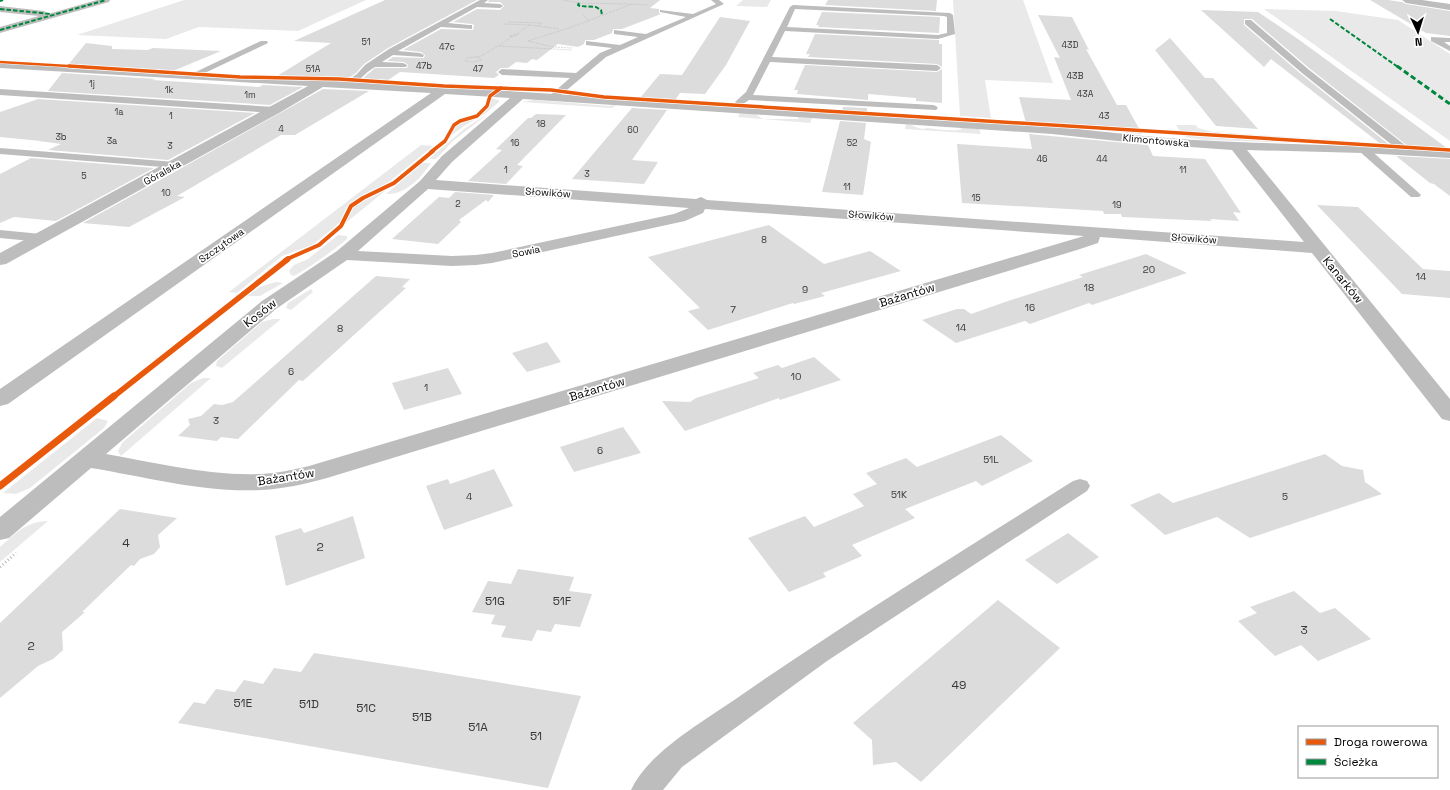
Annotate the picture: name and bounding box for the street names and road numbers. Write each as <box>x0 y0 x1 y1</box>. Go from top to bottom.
street label: Klimontowska <box>1122 131 1190 150</box>
street label: Góralska <box>141 157 183 188</box>
street label: Słowików <box>525 184 571 201</box>
street label: Słowików <box>848 207 894 224</box>
street label: Szczytowa <box>196 225 247 266</box>
street label: Słowików <box>1171 230 1217 247</box>
street label: Sowia <box>511 242 542 261</box>
street label: Kanarków <box>1319 253 1367 307</box>
street label: Bażantów <box>877 279 937 311</box>
street label: Kosów <box>240 295 280 331</box>
street label: Bażantów <box>567 373 627 405</box>
street label: Bażantów <box>256 465 316 489</box>

